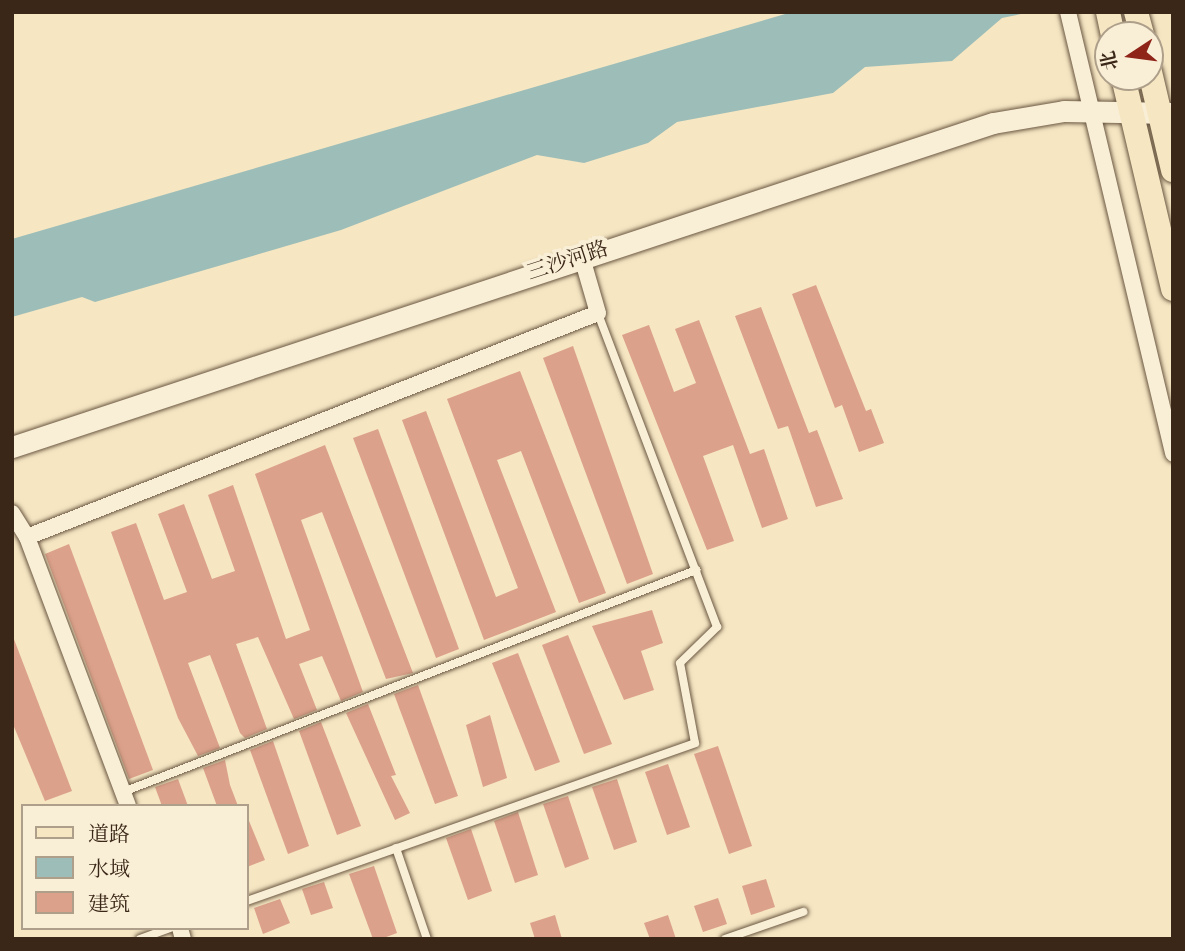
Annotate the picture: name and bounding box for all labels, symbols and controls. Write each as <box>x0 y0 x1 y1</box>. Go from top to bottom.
north arrow <box>1094 21 1164 91</box>
text: 北 <box>1097 48 1124 72</box>
street label: 三沙河路 <box>524 237 612 287</box>
legend <box>21 804 248 930</box>
text: 道路 <box>88 822 130 849</box>
text: 水域 <box>88 857 130 884</box>
text: 建筑 <box>88 892 130 919</box>

